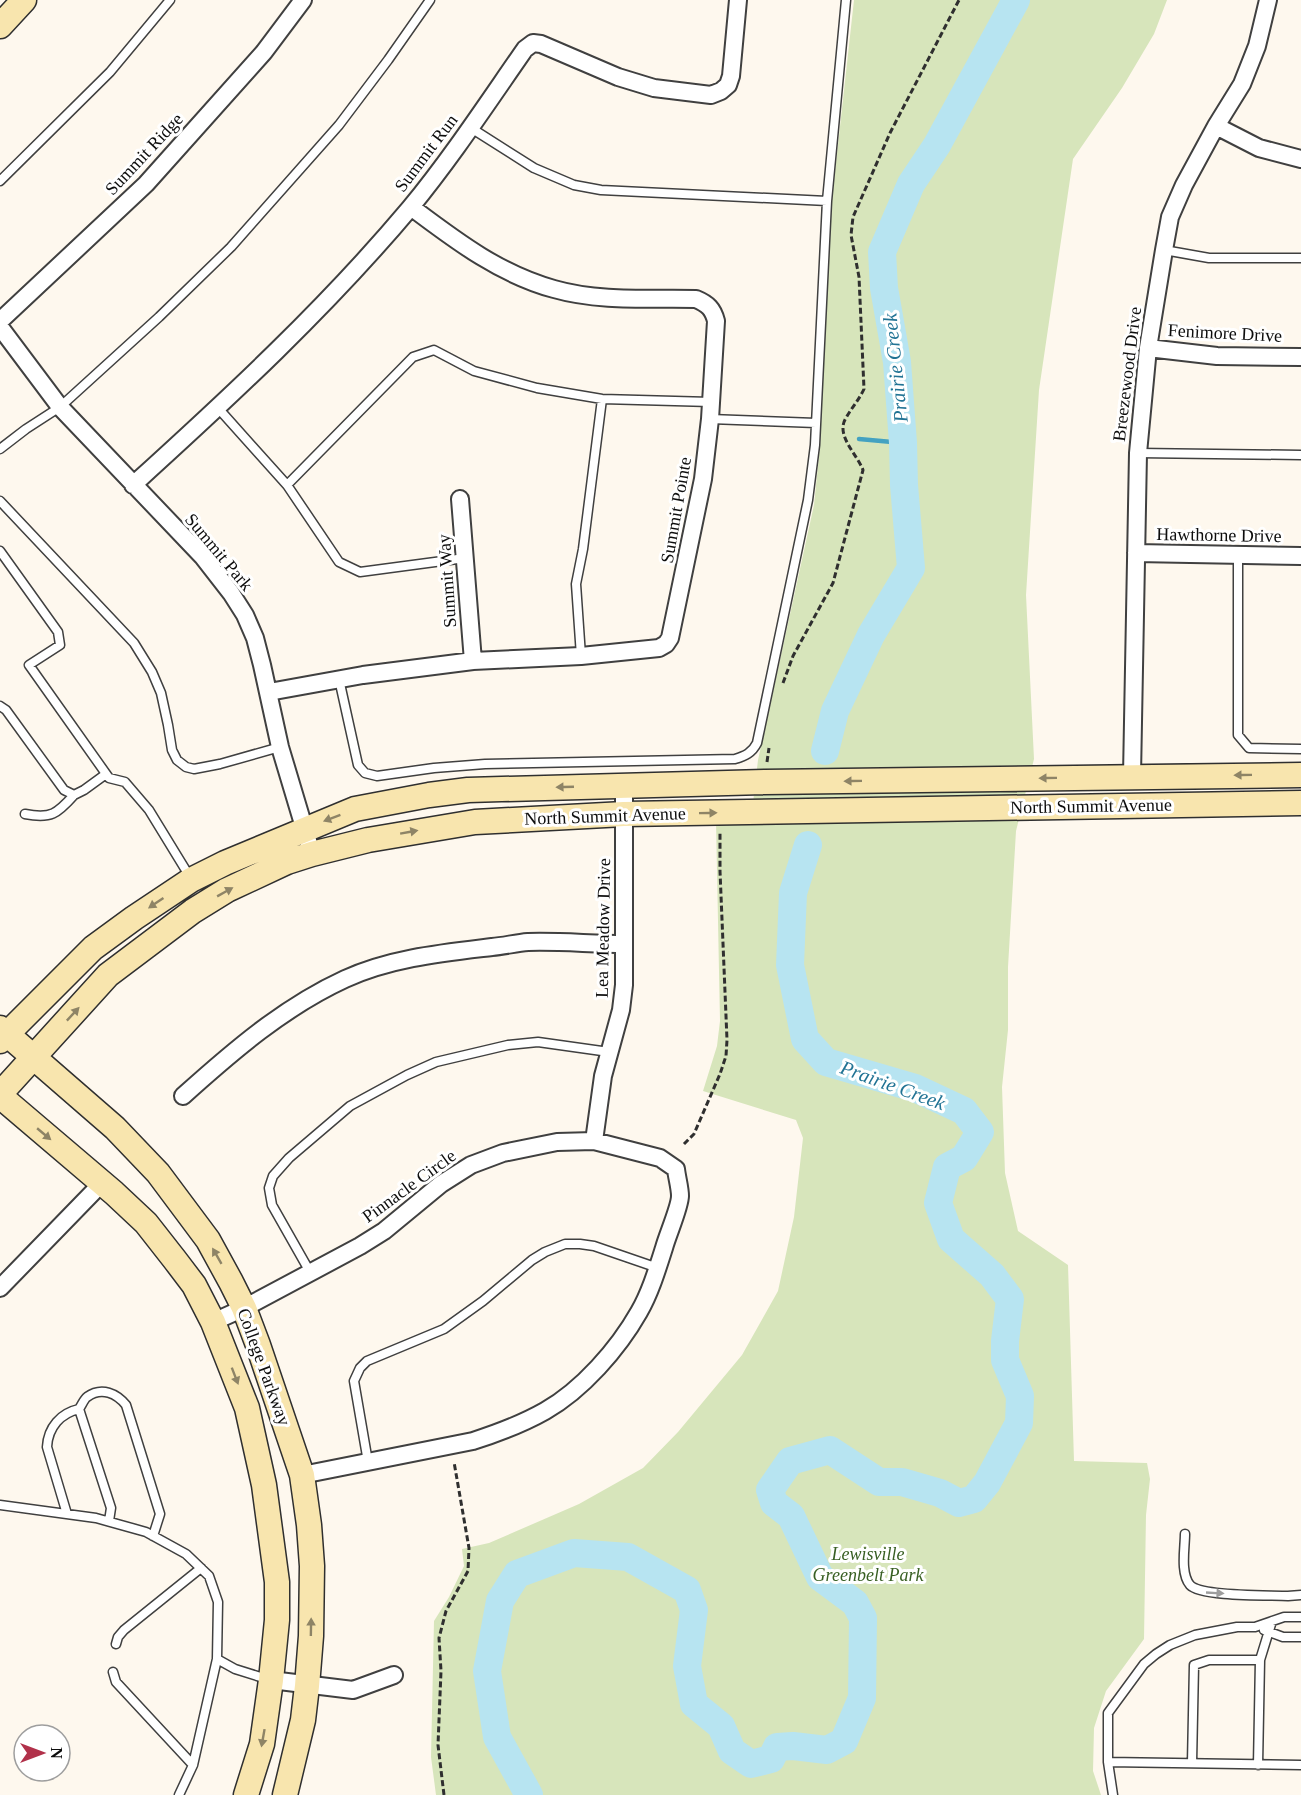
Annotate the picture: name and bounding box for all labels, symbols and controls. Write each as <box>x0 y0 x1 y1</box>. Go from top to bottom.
street label: Summit Ridge <box>101 109 187 199</box>
street label: Summit Run <box>390 110 462 196</box>
street label: Breezewood Drive <box>1109 306 1145 442</box>
water label: Prairie Creek <box>878 311 912 425</box>
street label: Fenimore Drive <box>1167 320 1283 346</box>
street label: Summit Pointe <box>657 455 695 565</box>
street label: Summit Park <box>181 509 257 595</box>
street label: Hawthorne Drive <box>1156 524 1282 546</box>
street label: Summit Way <box>434 534 460 628</box>
one-way arrow <box>1233 770 1252 780</box>
one-way arrow <box>1038 773 1057 783</box>
one-way arrow <box>843 776 862 786</box>
one-way arrow <box>556 782 575 792</box>
street label: North Summit Avenue <box>1010 795 1172 817</box>
street label: North Summit Avenue <box>524 803 686 829</box>
one-way arrow <box>698 808 717 817</box>
one-way arrow <box>322 813 340 823</box>
one-way arrow <box>400 828 419 837</box>
street label: Lea Meadow Drive <box>592 858 614 998</box>
one-way arrow <box>216 887 233 897</box>
one-way arrow <box>148 897 165 908</box>
one-way arrow <box>66 1006 80 1021</box>
water label: Prairie Creek <box>837 1056 949 1114</box>
one-way arrow <box>36 1128 52 1141</box>
street label: Pinnacle Circle <box>358 1145 460 1227</box>
one-way arrow <box>211 1248 222 1264</box>
street label: College Parkway <box>233 1306 295 1428</box>
one-way arrow <box>231 1368 241 1386</box>
park label: Lewisville Greenbelt Park <box>813 1544 924 1585</box>
one-way arrow <box>1206 1588 1225 1597</box>
one-way arrow <box>306 1618 316 1637</box>
north arrow <box>12 1723 72 1783</box>
one-way arrow <box>258 1729 267 1748</box>
text: N <box>48 1747 65 1759</box>

